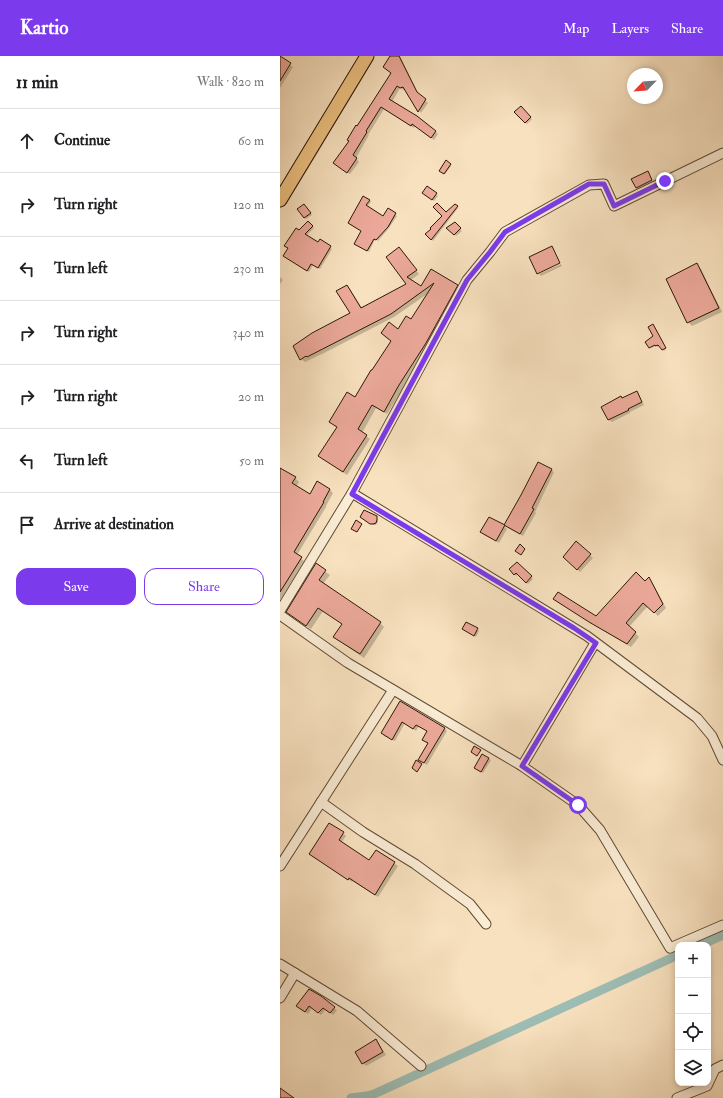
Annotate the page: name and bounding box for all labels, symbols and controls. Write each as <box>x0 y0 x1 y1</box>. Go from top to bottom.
text: Kartio <box>20 16 68 40</box>
text: Map <box>563 20 589 37</box>
text: Layers <box>611 20 649 37</box>
text: Share <box>671 20 703 37</box>
north arrow <box>627 68 663 104</box>
text: 11 min <box>16 72 58 93</box>
text: Walk · 820 m <box>197 74 264 90</box>
icon: ahead <box>16 130 38 152</box>
text: Continue <box>54 131 110 150</box>
text: 60 m <box>238 133 264 149</box>
route end <box>656 172 674 190</box>
icon: right <box>16 194 38 216</box>
text: Turn right <box>54 195 117 214</box>
text: 120 m <box>233 197 264 213</box>
icon: left <box>16 258 38 280</box>
text: Turn left <box>54 259 108 278</box>
text: 230 m <box>233 261 264 277</box>
icon: right <box>16 322 38 344</box>
text: Turn right <box>54 323 117 342</box>
text: 340 m <box>233 325 264 341</box>
icon: right <box>16 386 38 408</box>
text: Turn right <box>54 387 117 406</box>
text: 20 m <box>238 389 264 405</box>
icon: left <box>16 450 38 472</box>
text: Turn left <box>54 451 108 470</box>
text: 50 m <box>239 453 264 469</box>
icon: arrive <box>16 514 38 536</box>
text: Arrive at destination <box>54 515 174 534</box>
button: Save <box>16 568 136 605</box>
button: Share <box>144 568 264 605</box>
route start <box>569 796 587 814</box>
map controls <box>675 942 711 1086</box>
button: + <box>675 942 711 978</box>
button: − <box>675 978 711 1014</box>
button: locate <box>675 1014 711 1050</box>
button: layers <box>675 1050 711 1086</box>

